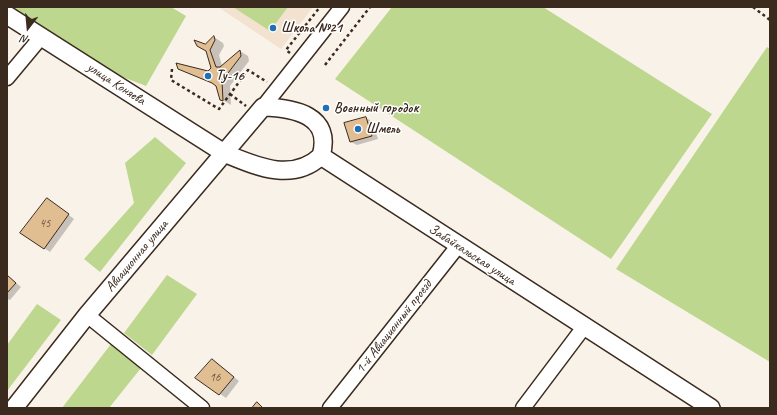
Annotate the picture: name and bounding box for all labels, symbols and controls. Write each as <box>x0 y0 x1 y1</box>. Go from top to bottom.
north arrow <box>8 8 48 48</box>
place label: Школа №21 <box>281 20 342 36</box>
marker: Школа №21 <box>268 23 278 33</box>
text: N <box>19 32 30 47</box>
street label: улица Коняева <box>84 59 148 109</box>
place label: Ту-16 <box>216 68 244 84</box>
marker: Ту-16 <box>203 71 213 81</box>
place label: Военный городок <box>334 100 418 116</box>
marker: Военный городок <box>321 103 331 113</box>
place label: Шмель <box>366 121 400 137</box>
marker: Шмель <box>353 124 363 134</box>
house number: 45 <box>40 217 50 231</box>
street label: Авиационная улица <box>102 217 172 295</box>
street label: Забайкальская улица <box>425 221 519 289</box>
street label: 1-й Авиационный проезд <box>352 277 436 377</box>
house number: 16 <box>210 371 220 385</box>

